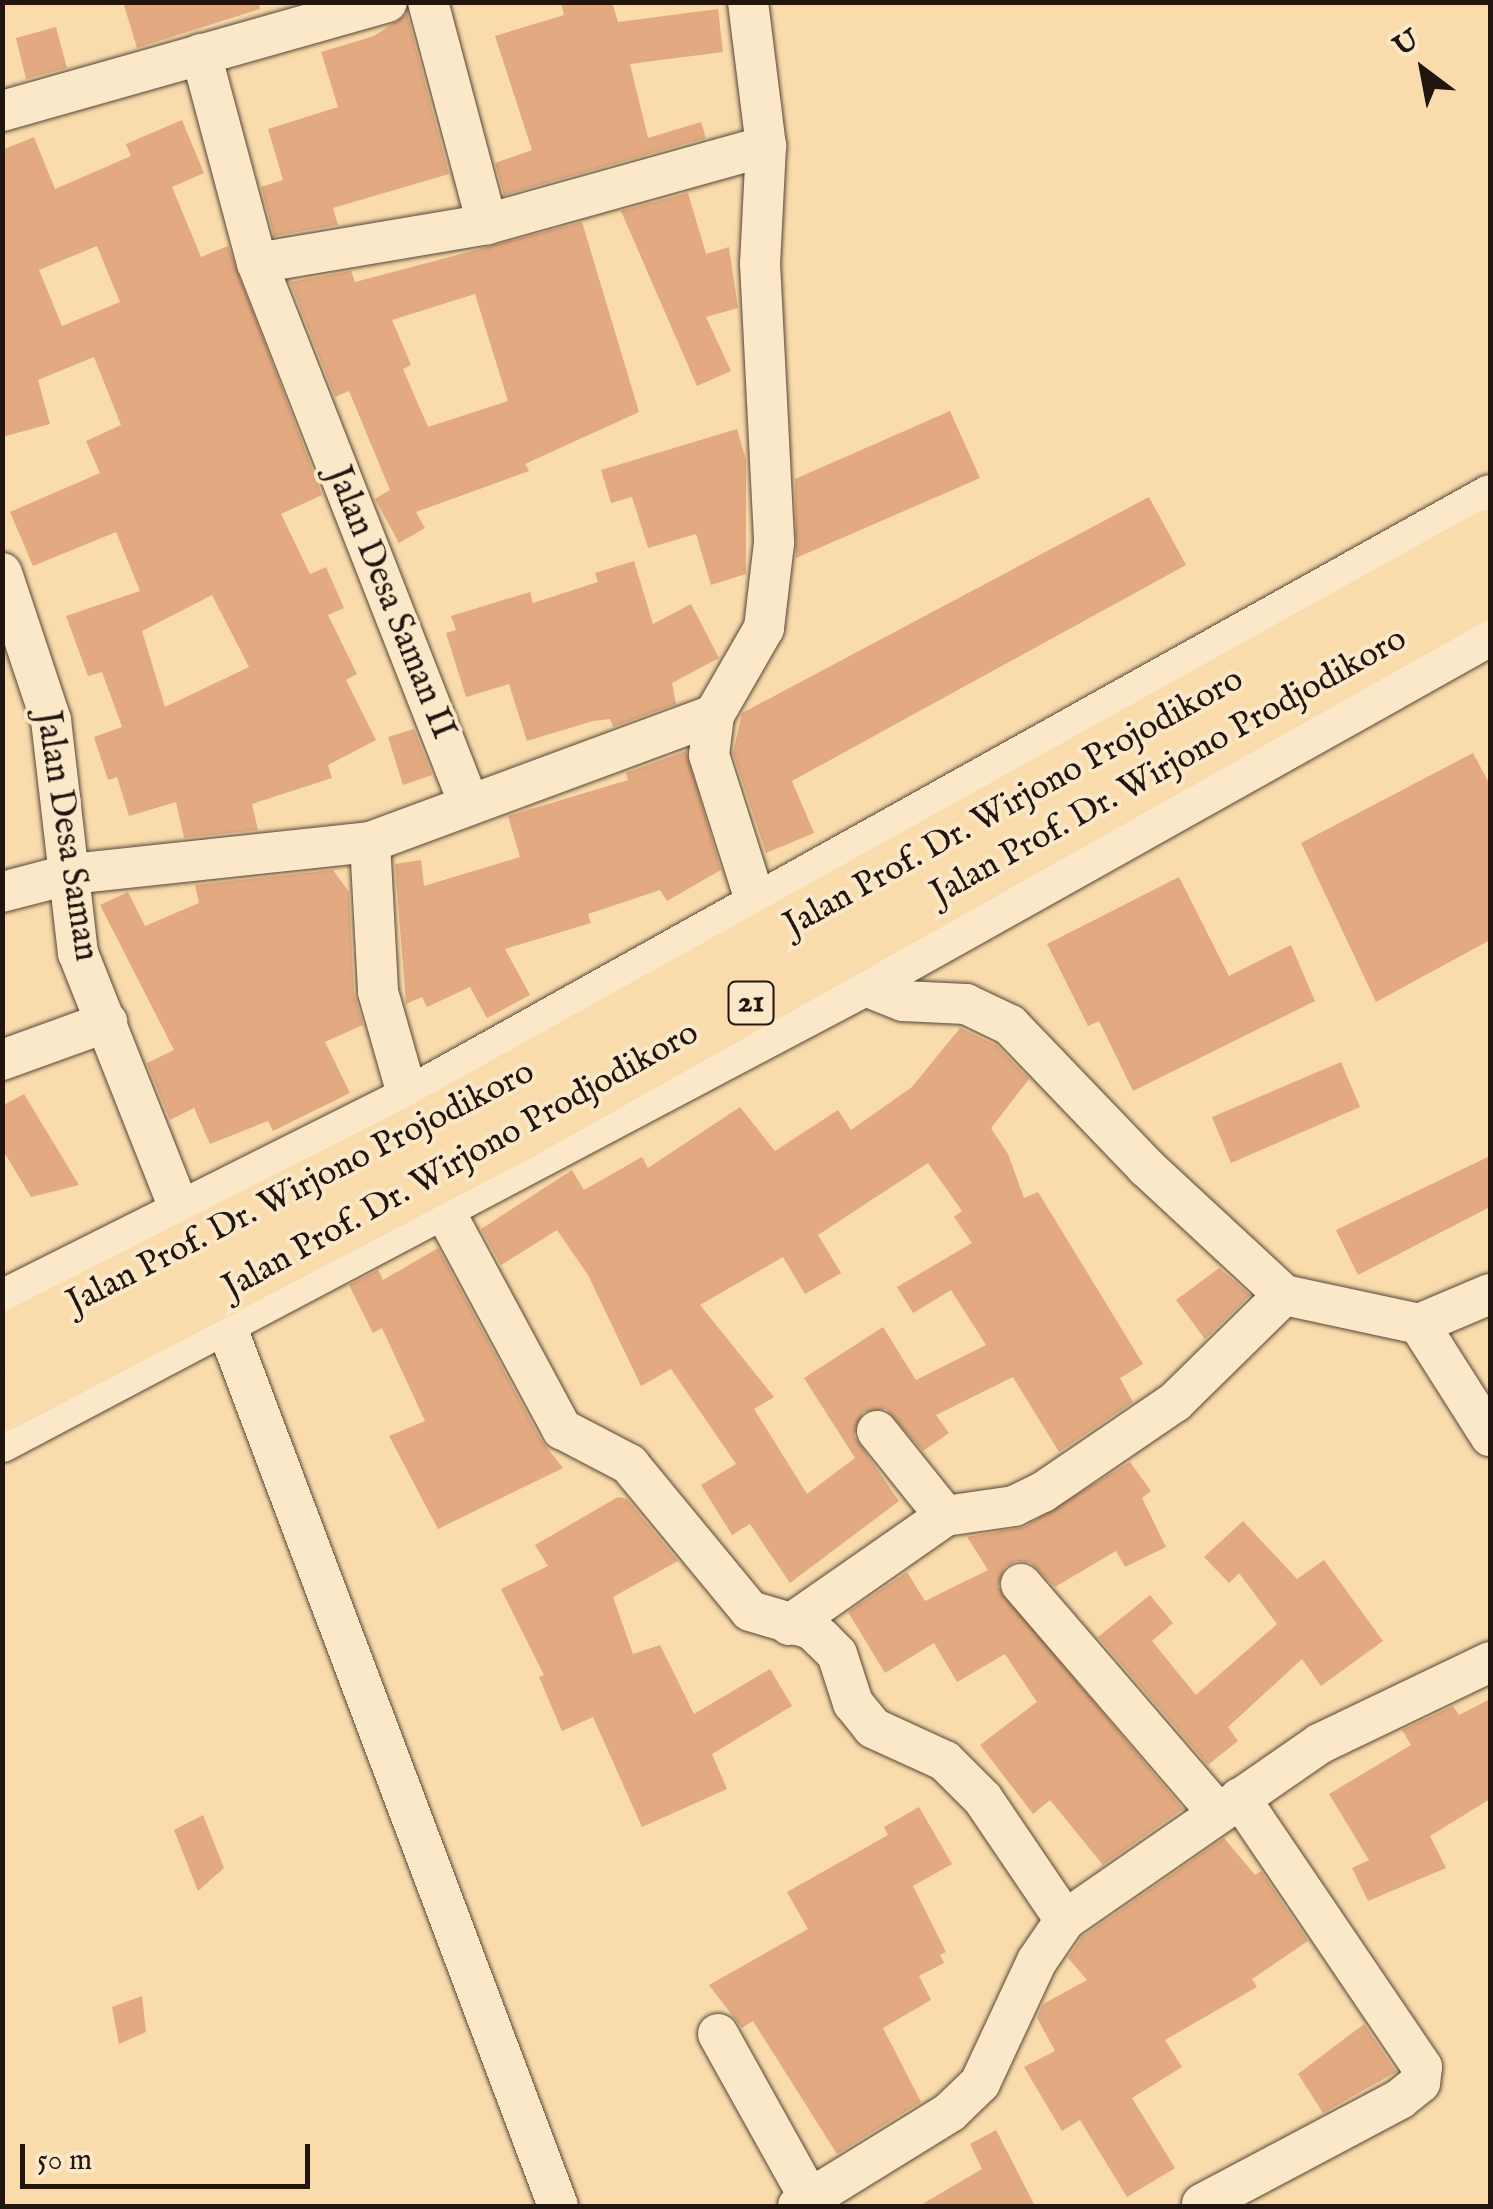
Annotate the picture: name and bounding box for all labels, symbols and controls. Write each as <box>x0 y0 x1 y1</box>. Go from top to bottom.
north arrow <box>1373 20 1473 120</box>
text: U <box>1388 23 1426 65</box>
street label: Jalan Desa Saman II <box>316 461 464 745</box>
street label: Jalan Prof. Dr. Wirjono Prodjodikoro <box>924 618 1414 916</box>
street label: Jalan Prof. Dr. Wirjono Projodikoro <box>777 659 1251 947</box>
street label: Jalan Desa Saman <box>26 708 106 964</box>
road number: 21 <box>726 976 776 1030</box>
street label: Jalan Prof. Dr. Wirjono Prodjodikoro <box>216 1012 706 1310</box>
street label: Jalan Prof. Dr. Wirjono Projodikoro <box>60 1052 542 1324</box>
scale bar <box>25 2124 315 2186</box>
text: 50 m <box>37 2142 92 2180</box>

